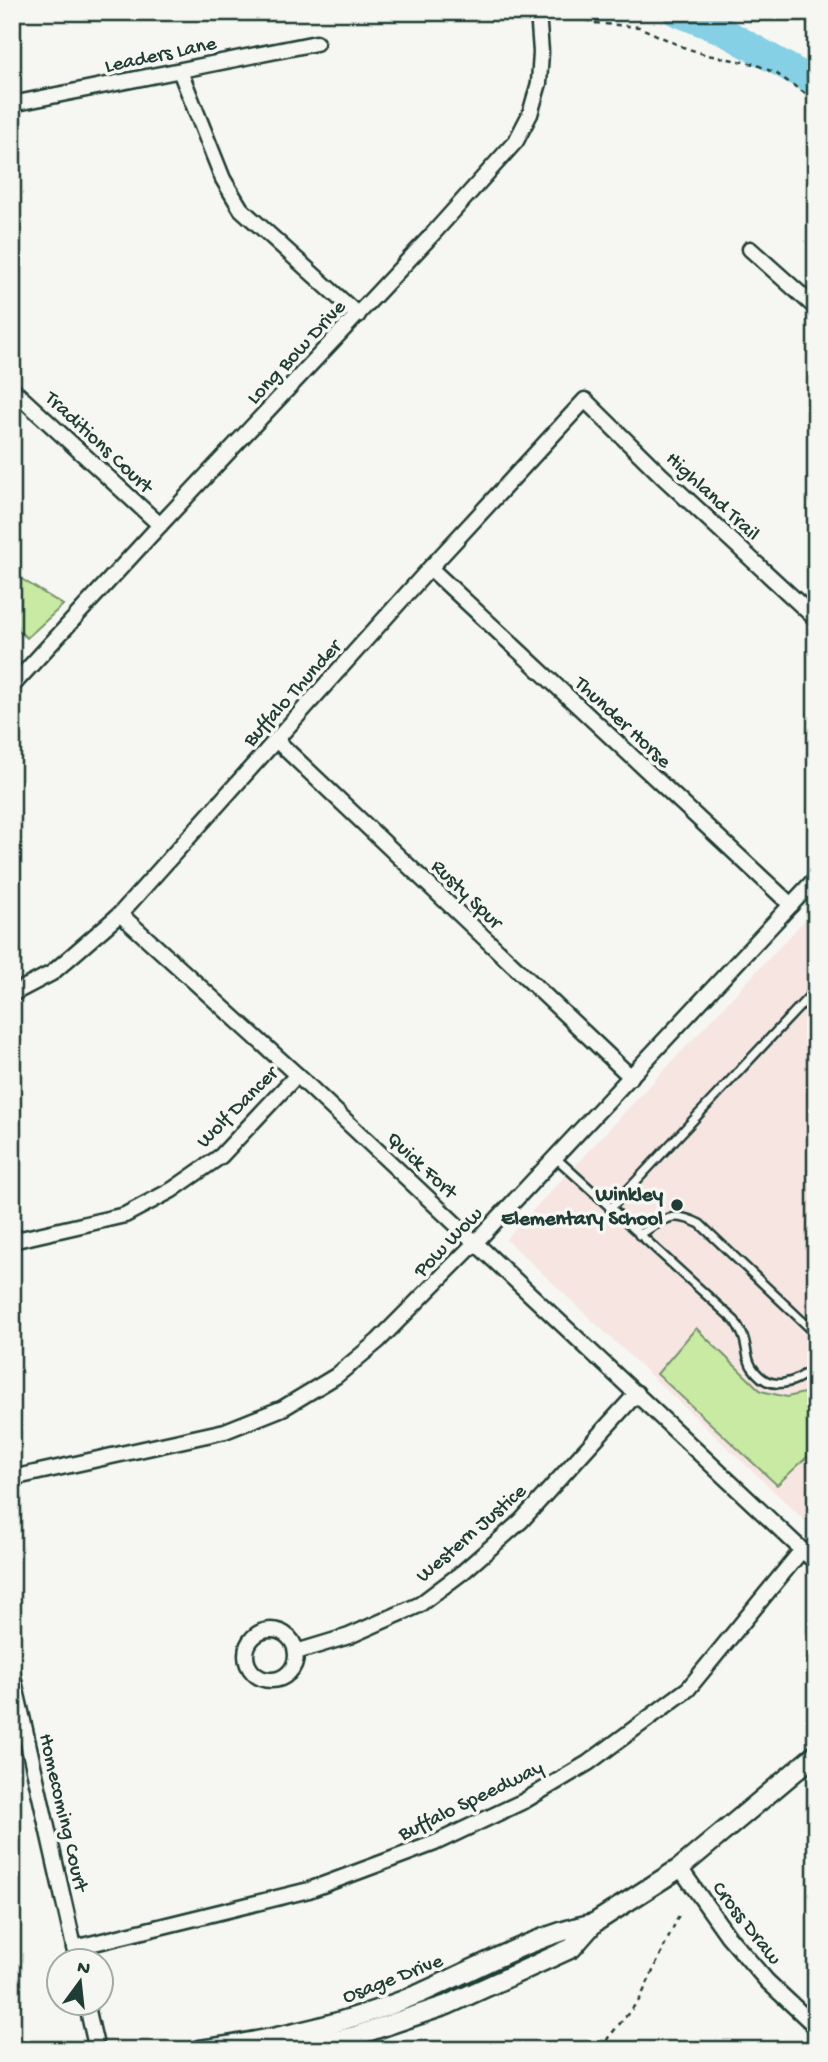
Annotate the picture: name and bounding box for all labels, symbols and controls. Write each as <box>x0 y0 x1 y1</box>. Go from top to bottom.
street label: Leaders Lane <box>103 32 220 80</box>
street label: Long Bow Drive <box>243 295 353 411</box>
street label: Traditions Court <box>38 386 159 502</box>
street label: Highland Trail <box>659 448 764 548</box>
street label: Buffalo Thunder <box>238 635 349 754</box>
street label: Thunder Horse <box>567 672 676 776</box>
street label: Rusty Spur <box>425 855 508 937</box>
street label: Wolf Dancer <box>192 1061 286 1155</box>
street label: Quick Fort <box>380 1128 463 1207</box>
place label: Winkley Elementary School <box>501 1184 664 1233</box>
marker: Winkley Elementary School <box>669 1197 685 1213</box>
street label: Pow Wow <box>409 1202 490 1285</box>
street label: Western Justice <box>412 1479 533 1589</box>
street label: Homecoming Court <box>31 1731 92 1896</box>
street label: Buffalo Speedway <box>394 1756 548 1848</box>
street label: Cross Draw <box>705 1877 786 1972</box>
north arrow <box>46 1946 116 2016</box>
street label: Osage Drive <box>339 1949 448 2011</box>
text: N <box>75 1956 92 1982</box>

